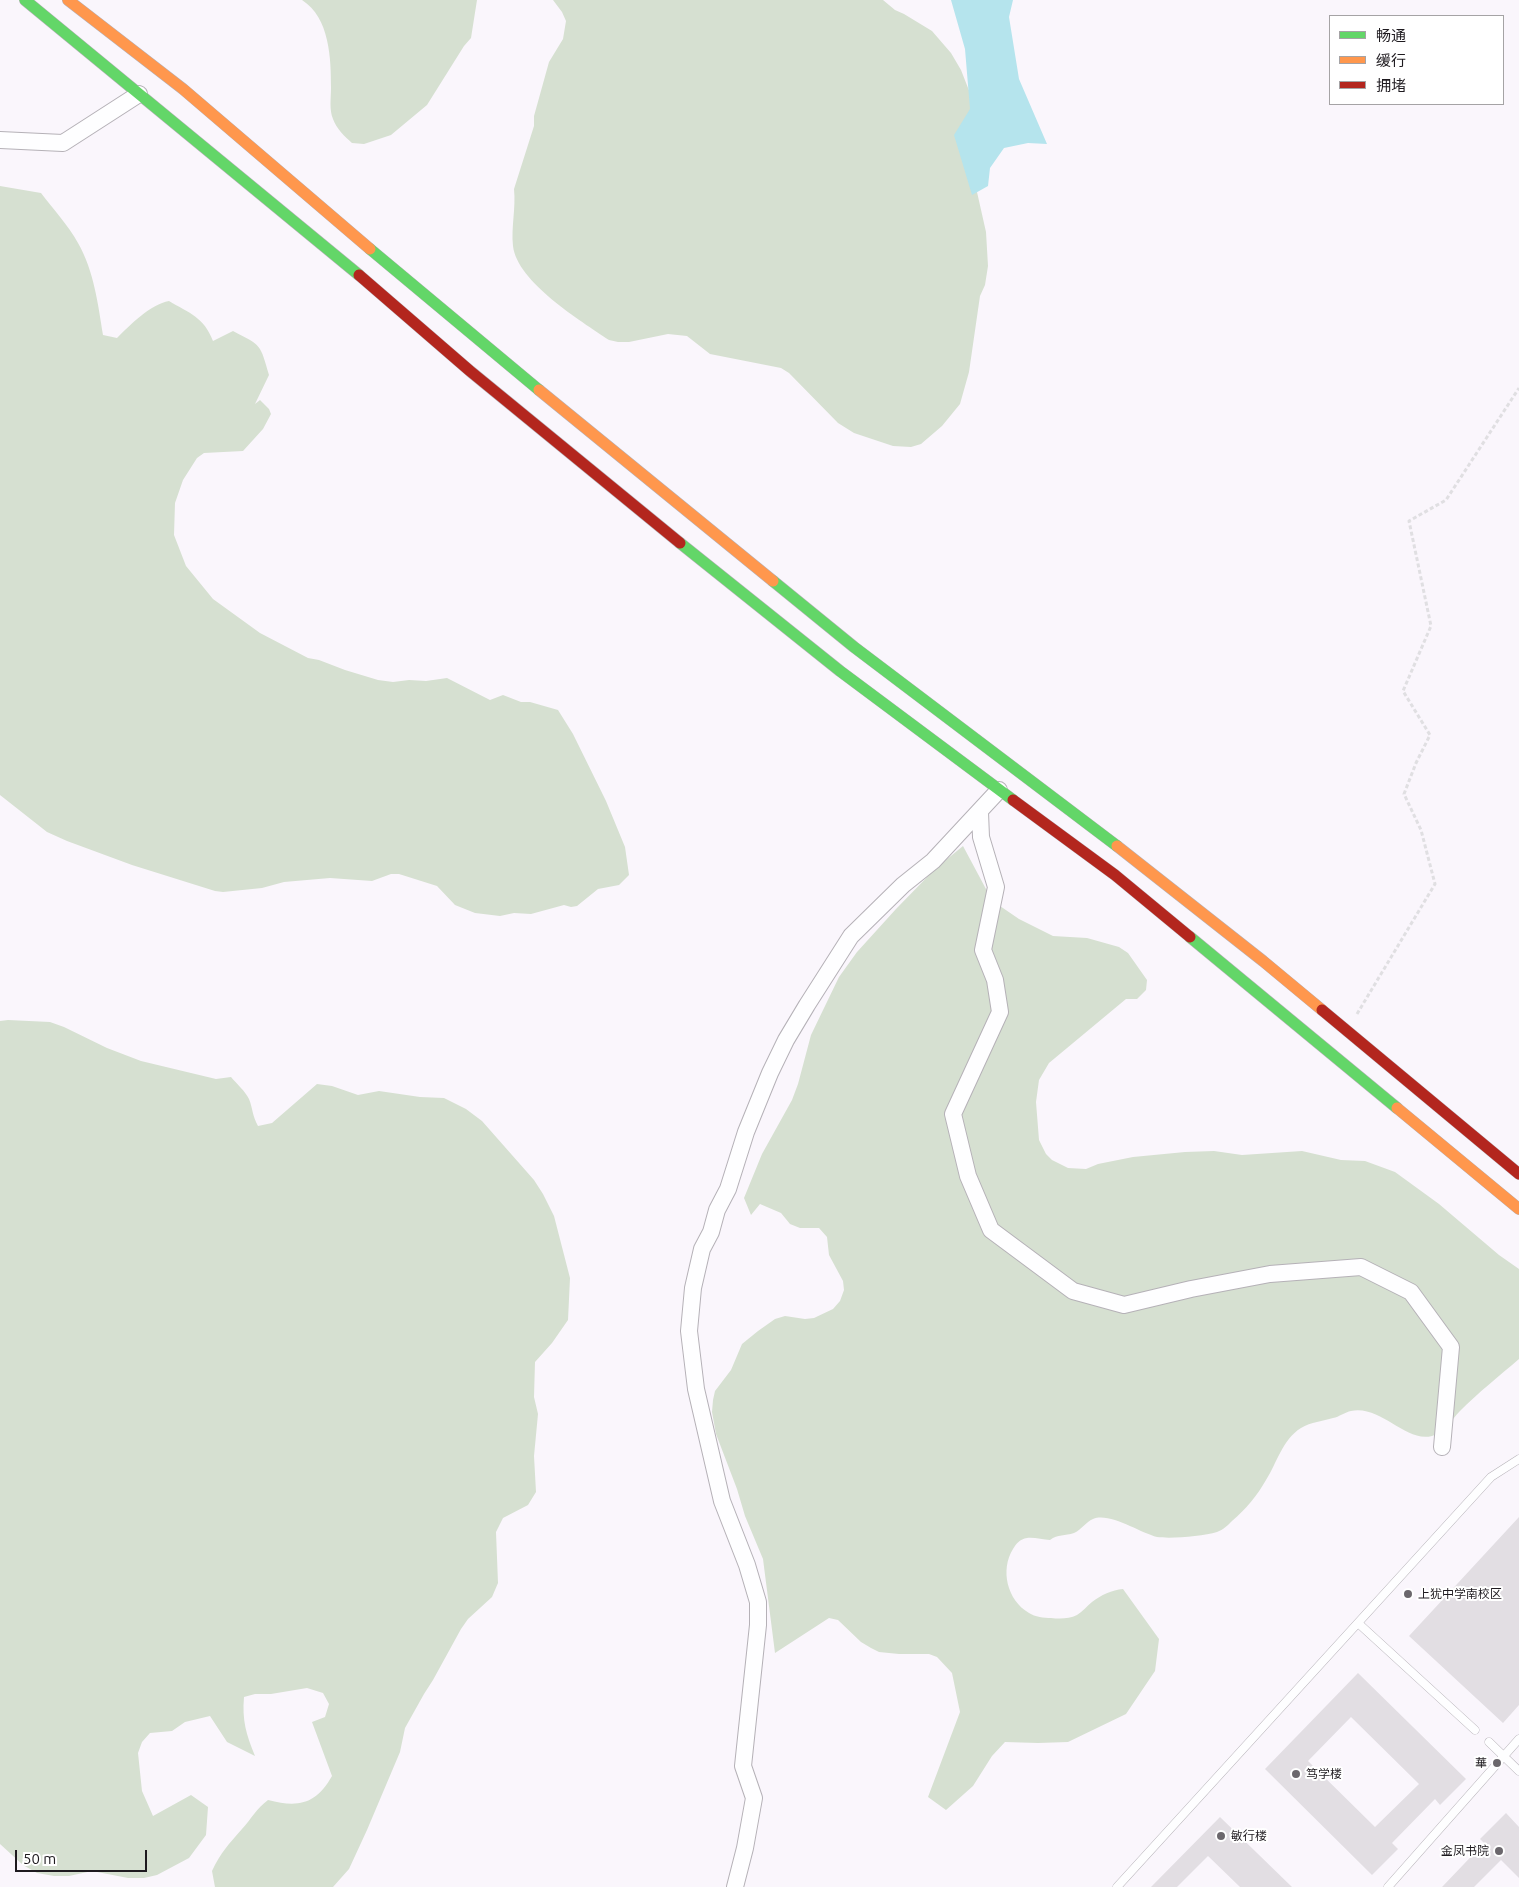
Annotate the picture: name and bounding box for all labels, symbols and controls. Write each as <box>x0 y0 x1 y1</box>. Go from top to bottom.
legend <box>1329 15 1504 105</box>
text: 畅通 <box>1376 27 1406 44</box>
text: 缓行 <box>1376 52 1406 69</box>
text: 拥堵 <box>1376 77 1406 94</box>
place label: 上犹中学南校区 <box>1418 1587 1502 1601</box>
marker: 上犹中学南校区 <box>1402 1588 1414 1600</box>
place label: 華 <box>1475 1756 1487 1770</box>
marker: 華 <box>1491 1757 1503 1769</box>
place label: 笃学楼 <box>1306 1767 1342 1781</box>
marker: 笃学楼 <box>1290 1768 1302 1780</box>
place label: 敏行楼 <box>1231 1829 1267 1843</box>
marker: 敏行楼 <box>1215 1830 1227 1842</box>
scale bar <box>18 1840 150 1872</box>
place label: 金凤书院 <box>1441 1844 1489 1858</box>
marker: 金凤书院 <box>1493 1845 1505 1857</box>
text: 50 m <box>23 1850 56 1867</box>

